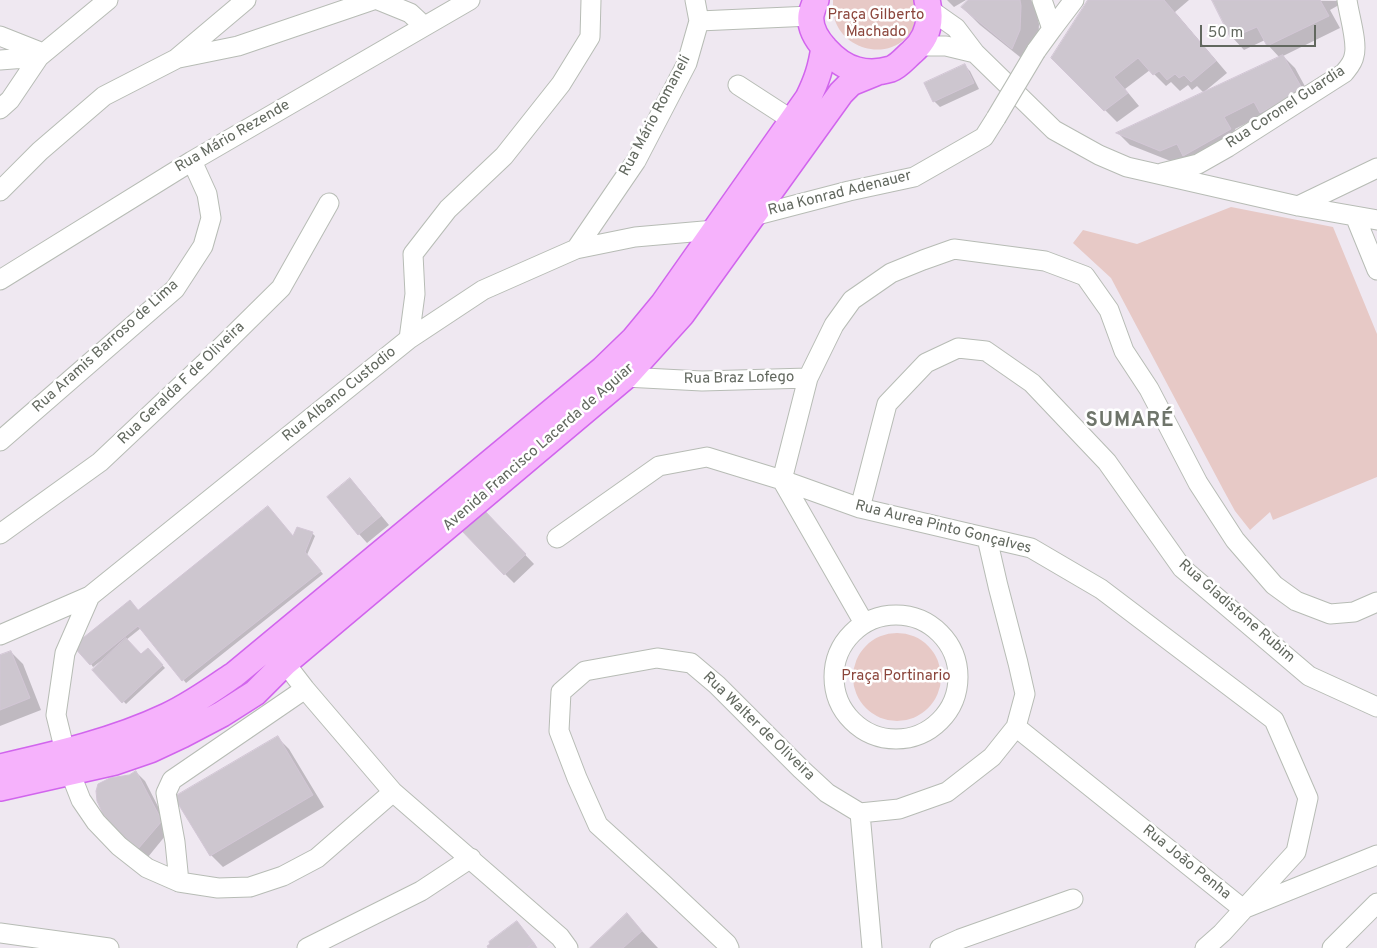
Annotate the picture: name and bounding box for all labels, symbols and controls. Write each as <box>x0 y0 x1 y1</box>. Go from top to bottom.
park label: Praça Gilberto Machado <box>828 7 924 42</box>
scale bar <box>1202 15 1318 47</box>
text: 50 m <box>1208 24 1243 43</box>
street label: Rua Mário Romaneli <box>617 52 695 180</box>
street label: Rua Coronel Guardia <box>1223 63 1349 153</box>
street label: Rua Mário Rezende <box>172 97 294 177</box>
street label: Rua Konrad Adenauer <box>766 167 914 221</box>
street label: Rua Aramis Barroso de Lima <box>29 277 183 417</box>
street label: Rua Geralda F de Oliveira <box>115 319 249 449</box>
street label: Rua Albano Custodio <box>280 344 400 446</box>
street label: Avenida Francisco Lacerda de Aguiar <box>440 360 638 536</box>
street label: Rua Braz Lofego <box>684 369 794 389</box>
district label: SUMARÉ <box>1085 410 1175 434</box>
street label: Rua Aurea Pinto Gonçalves <box>853 497 1033 559</box>
street label: Rua Gladistone Rubim <box>1174 557 1298 667</box>
park label: Praça Portinario <box>841 668 951 686</box>
street label: Rua Walter de Oliveira <box>698 669 818 785</box>
street label: Rua João Penha <box>1138 822 1234 904</box>

